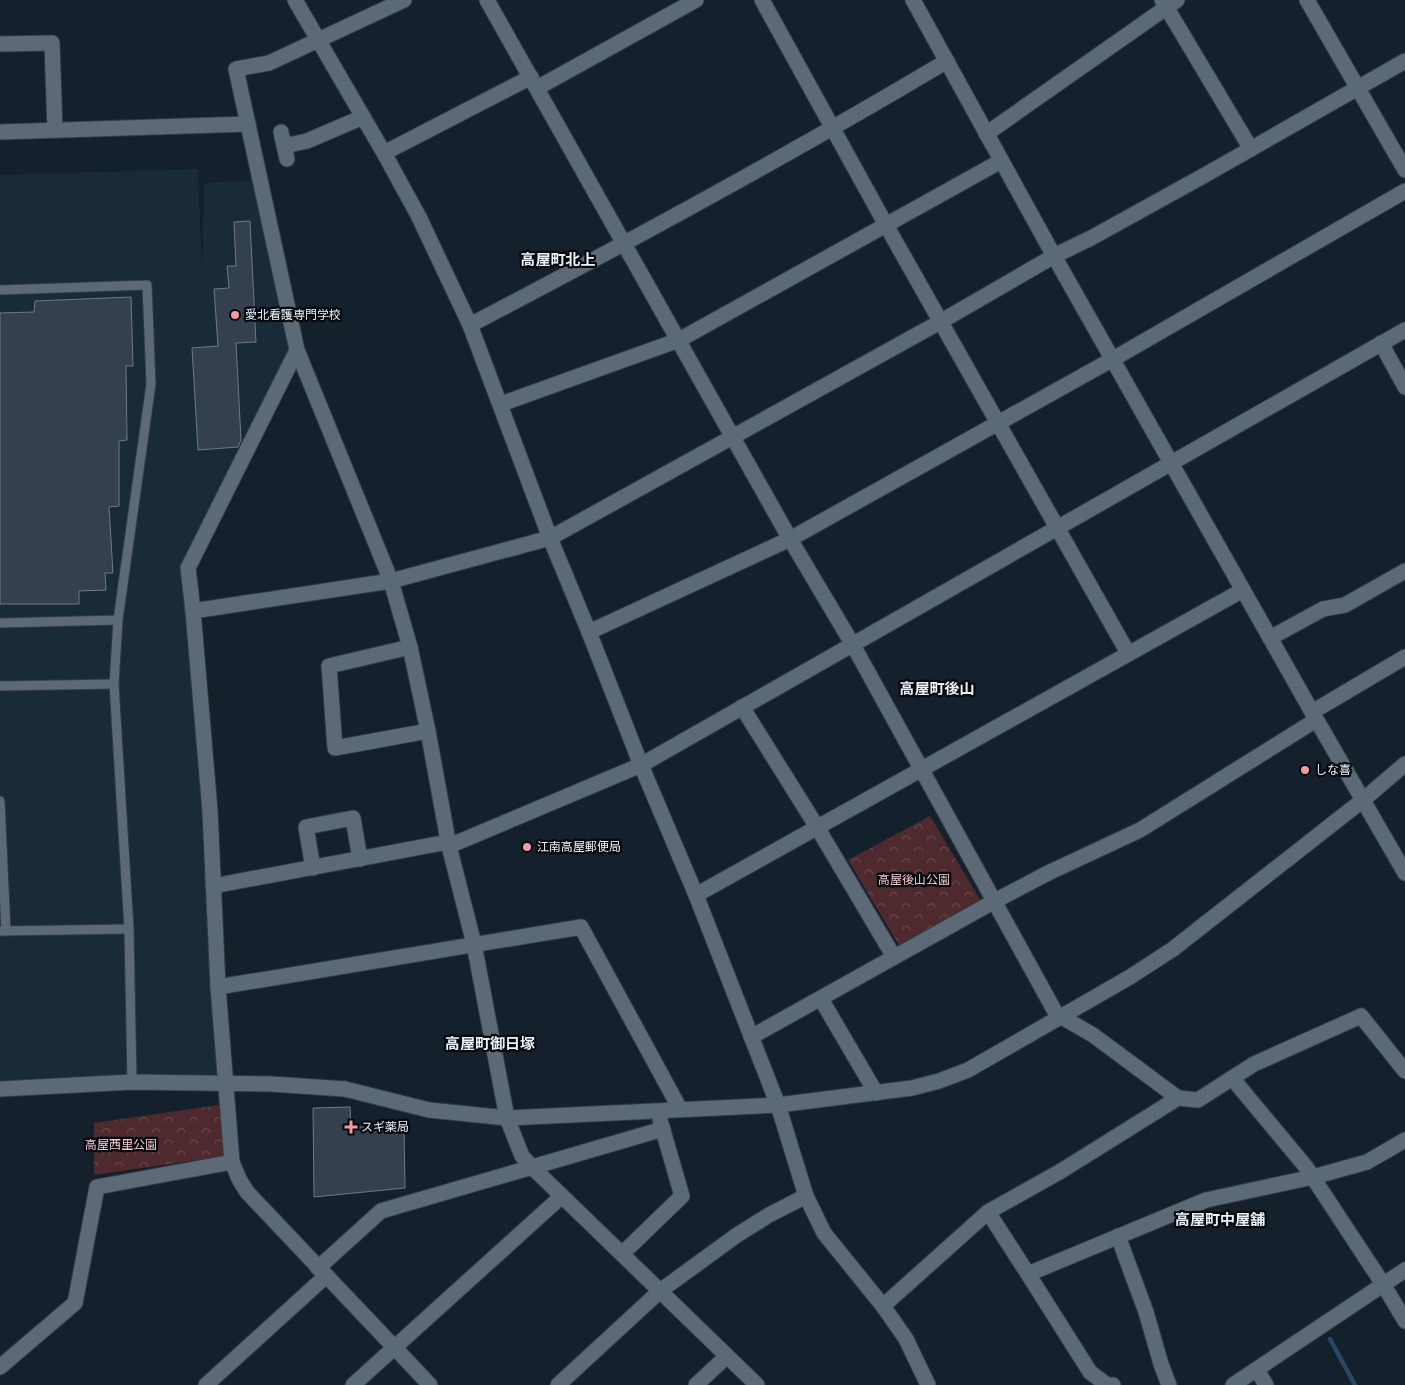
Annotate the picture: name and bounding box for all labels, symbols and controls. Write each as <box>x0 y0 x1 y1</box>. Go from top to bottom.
district label: 高屋町北上 <box>520 251 596 269</box>
place label: 愛北看護専門学校 <box>245 308 341 322</box>
marker: 愛北看護専門学校 <box>229 309 241 321</box>
district label: 高屋町後山 <box>899 680 975 698</box>
place label: しな喜 <box>1315 763 1351 777</box>
marker: しな喜 <box>1299 764 1311 776</box>
place label: 江南高屋郵便局 <box>537 840 621 854</box>
marker: 江南高屋郵便局 <box>521 841 533 853</box>
park label: 高屋後山公園 <box>878 873 950 887</box>
district label: 高屋町御日塚 <box>445 1035 535 1053</box>
place label: スギ薬局 <box>361 1120 409 1134</box>
marker: スギ薬局 <box>345 1121 357 1133</box>
park label: 高屋西里公園 <box>85 1138 157 1152</box>
district label: 高屋町中屋舗 <box>1175 1211 1265 1229</box>

